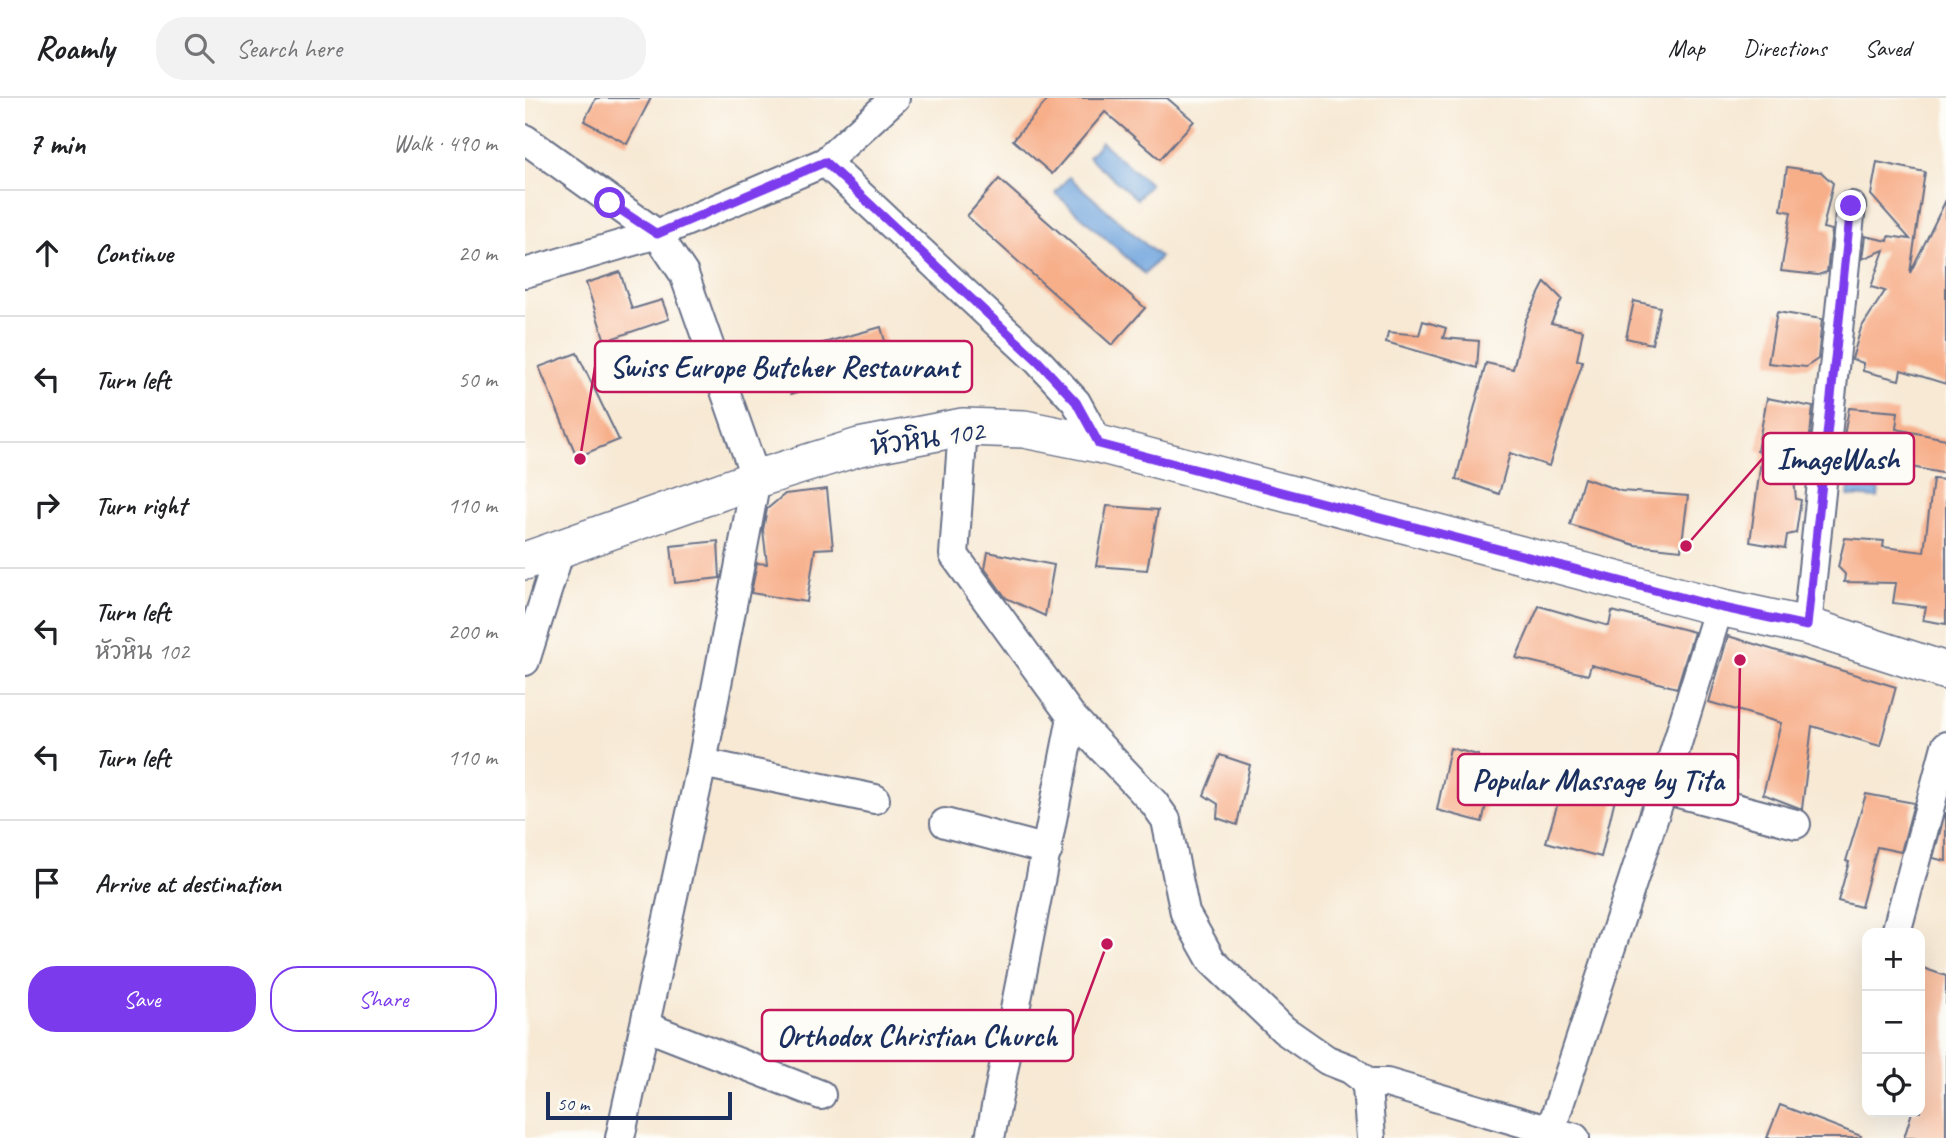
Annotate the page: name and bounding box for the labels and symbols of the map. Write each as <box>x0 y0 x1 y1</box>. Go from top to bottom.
route start <box>594 187 625 218</box>
route end <box>1835 190 1866 221</box>
callout: Swiss Europe Butcher Restaurant <box>595 341 972 392</box>
text: Swiss Europe Butcher Restaurant <box>610 348 961 386</box>
street label: หัวหิน 102 <box>868 412 988 463</box>
callout: ImageWash <box>1763 433 1914 484</box>
text: ImageWash <box>1777 440 1901 478</box>
callout: Popular Massage by Tita <box>1458 754 1738 805</box>
text: Popular Massage by Tita <box>1472 761 1727 800</box>
callout: Orthodox Christian Church <box>762 1010 1073 1061</box>
text: Orthodox Christian Church <box>777 1017 1058 1055</box>
scale bar <box>546 1089 731 1121</box>

